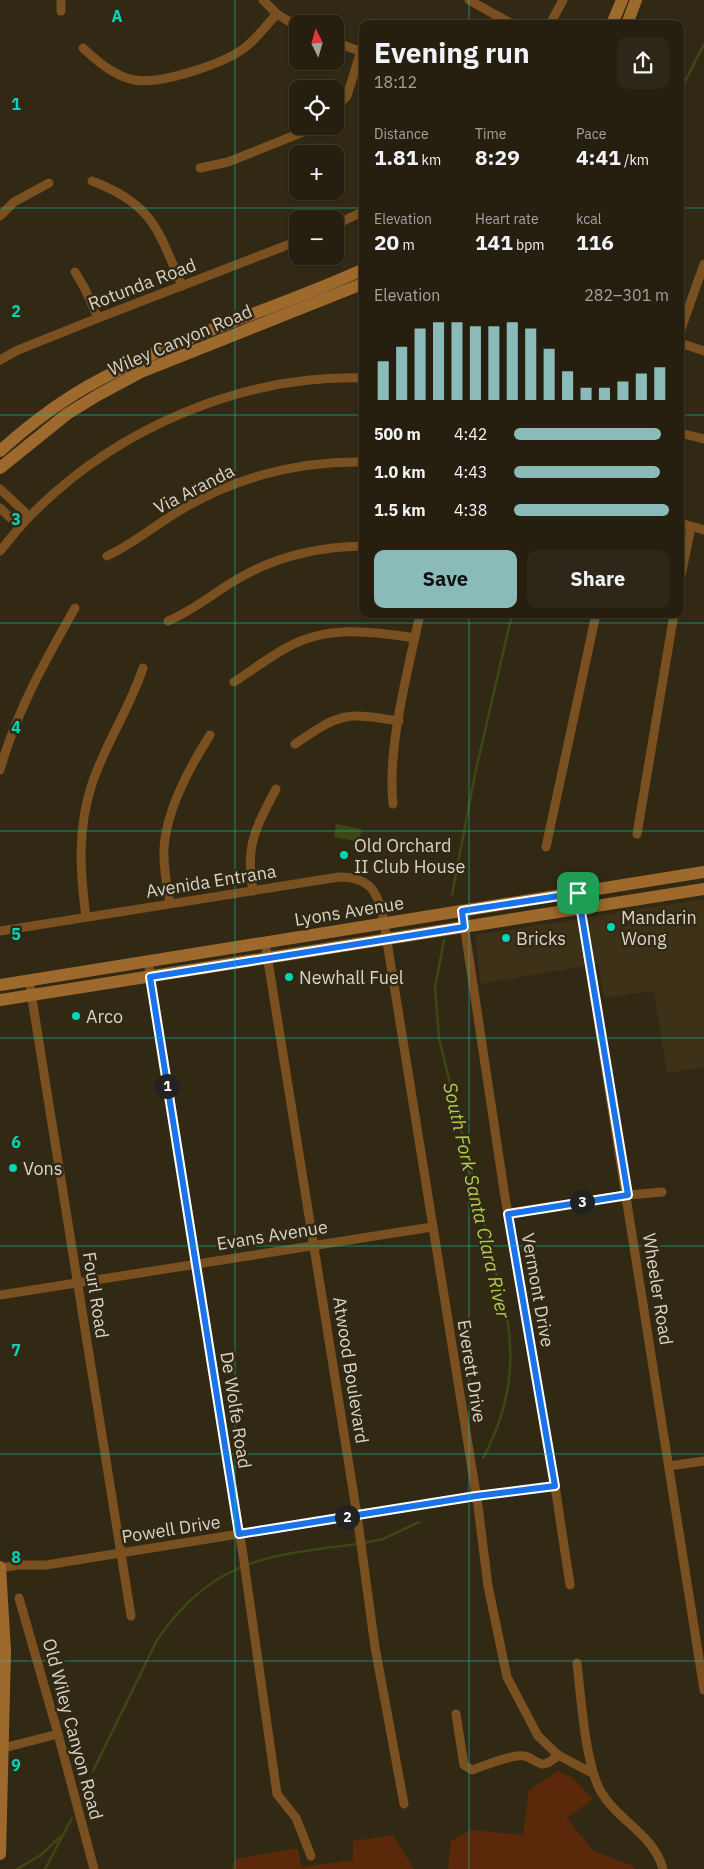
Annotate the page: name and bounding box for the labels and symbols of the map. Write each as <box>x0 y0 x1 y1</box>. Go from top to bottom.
text: A <box>112 6 123 26</box>
north arrow <box>289 15 344 70</box>
text: 1 <box>11 94 21 114</box>
street label: Rotunda Road <box>85 253 199 315</box>
street label: Wiley Canyon Road <box>105 299 255 381</box>
text: 2 <box>11 301 21 321</box>
street label: Via Aranda <box>150 459 238 519</box>
text: 3 <box>11 509 21 529</box>
text: 4 <box>11 717 21 737</box>
place label: Old Orchard II Club House <box>354 834 465 878</box>
marker: Old Orchard II Club House <box>338 849 350 861</box>
street label: Avenida Entrana <box>144 859 278 903</box>
pin <box>557 872 599 914</box>
street label: Lyons Avenue <box>293 891 406 931</box>
place label: Mandarin Wong <box>621 906 697 950</box>
marker: Mandarin Wong <box>605 921 617 933</box>
text: 5 <box>11 924 21 944</box>
place label: Bricks <box>516 927 566 950</box>
marker: Bricks <box>500 932 512 944</box>
place label: Newhall Fuel <box>299 966 404 989</box>
marker: Newhall Fuel <box>283 971 295 983</box>
place label: Arco <box>86 1005 123 1028</box>
marker: Arco <box>70 1010 82 1022</box>
pin: 1 <box>154 1074 180 1098</box>
water label: South Fork Santa Clara River <box>438 1080 516 1321</box>
text: 6 <box>11 1132 21 1152</box>
place label: Vons <box>23 1157 63 1180</box>
marker: Vons <box>7 1162 19 1174</box>
pin: 3 <box>570 1190 594 1214</box>
street label: Evans Avenue <box>215 1215 329 1255</box>
street label: Vermont Drive <box>517 1231 559 1349</box>
street label: Wheeler Road <box>638 1231 678 1347</box>
street label: Fourl Road <box>78 1250 114 1340</box>
street label: Atwood Boulevard <box>328 1295 374 1445</box>
street label: Everett Drive <box>453 1318 492 1424</box>
text: 7 <box>11 1340 21 1360</box>
street label: De Wolfe Road <box>215 1350 257 1470</box>
pin: 2 <box>334 1504 360 1530</box>
street label: Powell Drive <box>120 1510 222 1548</box>
text: 8 <box>11 1547 21 1567</box>
street label: Old Wiley Canyon Road <box>38 1636 108 1822</box>
text: 9 <box>11 1755 21 1775</box>

